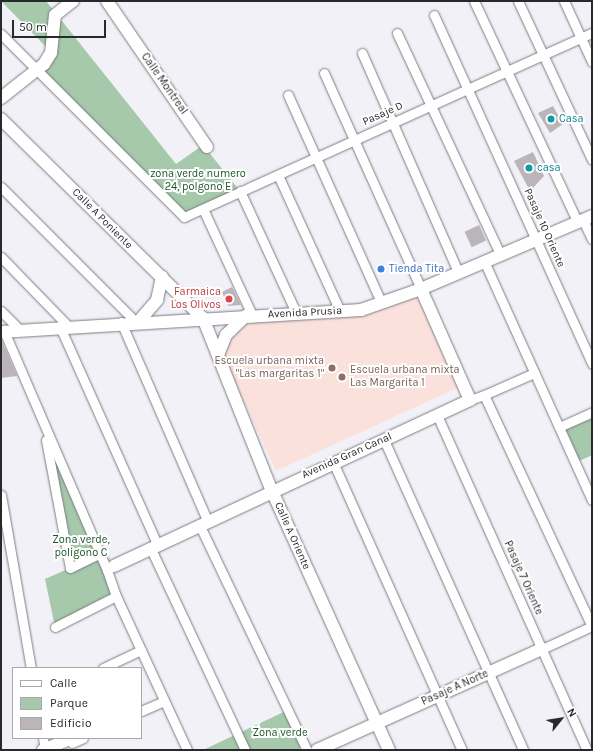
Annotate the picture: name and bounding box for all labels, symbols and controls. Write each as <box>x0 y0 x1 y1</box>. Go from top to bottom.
scale bar <box>14 12 108 38</box>
text: 50 m <box>19 20 47 34</box>
street label: Calle Montreal <box>138 51 190 117</box>
street label: Pasaje D <box>361 99 405 129</box>
place label: Casa <box>559 112 584 126</box>
marker: Casa <box>546 114 556 124</box>
place label: casa <box>537 161 561 175</box>
marker: casa <box>524 163 534 173</box>
park label: zona verde numero 24, polgono E <box>150 168 246 194</box>
street label: Calle A Poniente <box>69 186 135 252</box>
street label: Pasaje 10 Oriente <box>521 187 567 269</box>
place label: Tienda Tita <box>389 262 444 276</box>
marker: Tienda Tita <box>376 264 386 274</box>
place label: Farmaica Los Olivos <box>171 286 221 312</box>
marker: Farmaica Los Olivos <box>224 294 234 304</box>
street label: Avenida Prusia <box>268 304 342 322</box>
place label: Escuela urbana mixta "Las margaritas 1" <box>214 355 324 381</box>
marker: Escuela urbana mixta "Las margaritas 1" <box>327 363 337 373</box>
place label: Escuela urbana mixta Las Margarita 1 <box>350 364 460 390</box>
marker: Escuela urbana mixta Las Margarita 1 <box>337 372 347 382</box>
street label: Avenida Gran Canal <box>300 430 394 482</box>
street label: Calle A Oriente <box>271 500 313 572</box>
park label: Zona verde, poligono C <box>52 534 110 560</box>
street label: Pasaje 7 Oriente <box>501 539 545 617</box>
legend <box>12 667 142 739</box>
street label: Pasaje A Norte <box>419 667 491 709</box>
text: Calle <box>50 676 77 690</box>
text: Parque <box>50 696 88 710</box>
north arrow <box>541 699 581 739</box>
text: N <box>564 706 579 719</box>
text: Edificio <box>50 716 91 730</box>
park label: Zona verde <box>252 726 308 740</box>

